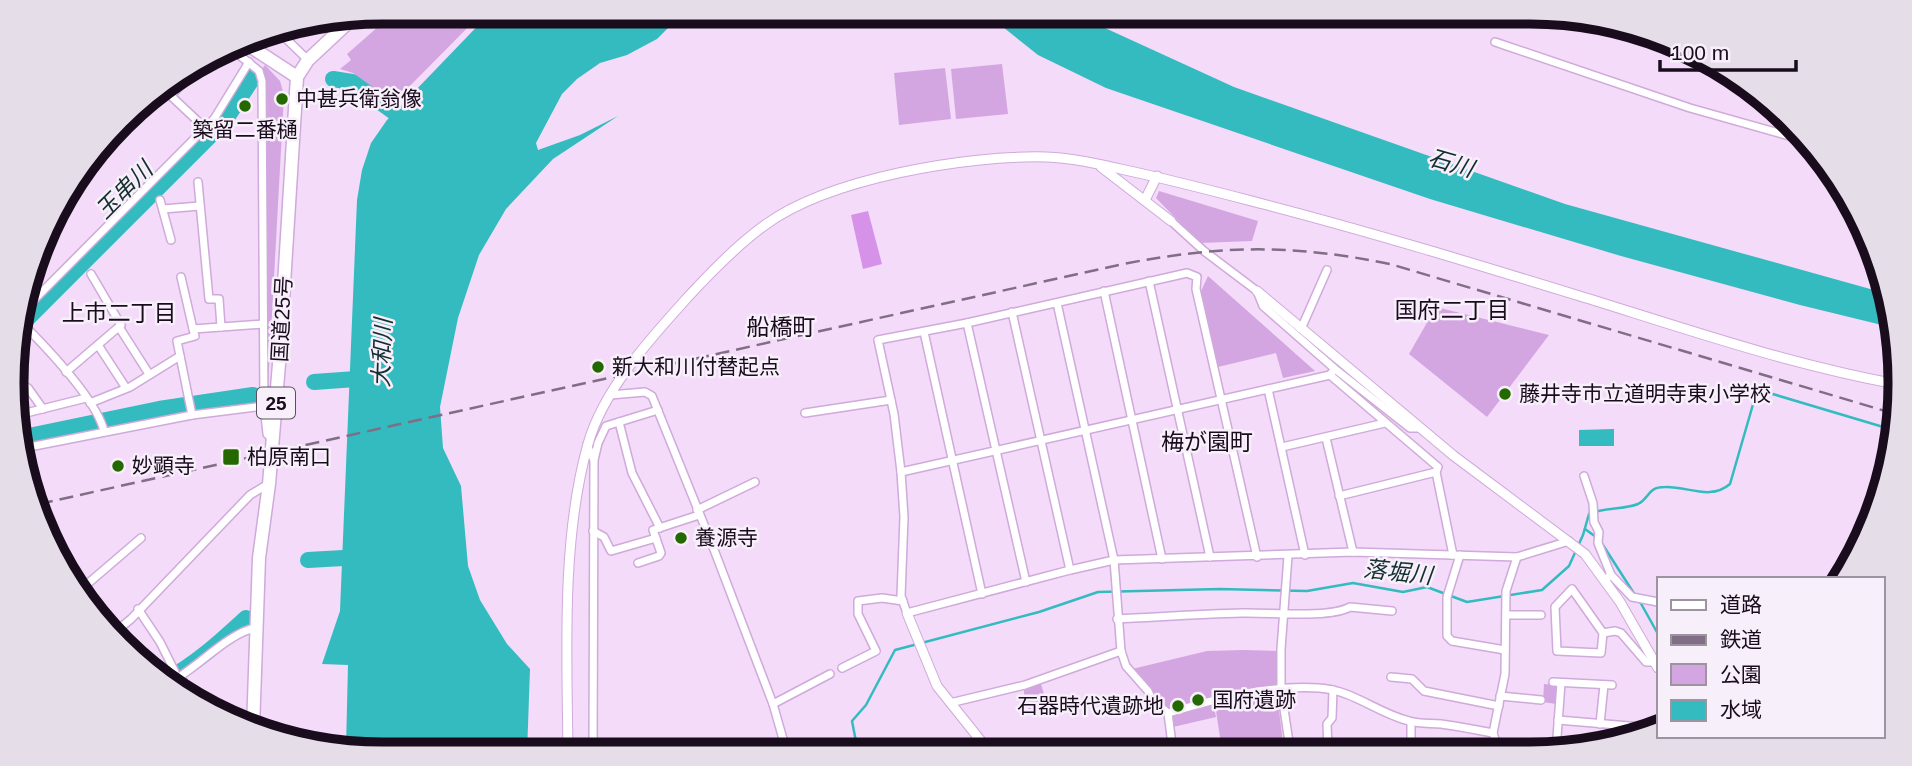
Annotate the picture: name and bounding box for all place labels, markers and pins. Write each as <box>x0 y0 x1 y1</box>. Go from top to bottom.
place label: 中甚兵衛翁像 <box>296 87 422 110</box>
marker: 中甚兵衛翁像 <box>274 91 290 107</box>
marker: 築留二番樋 <box>237 98 253 114</box>
place label: 築留二番樋 <box>193 118 298 141</box>
place label: 新大和川付替起点 <box>612 355 780 378</box>
marker: 新大和川付替起点 <box>590 359 606 375</box>
place label: 藤井寺市立道明寺東小学校 <box>1519 382 1771 405</box>
marker: 藤井寺市立道明寺東小学校 <box>1497 386 1513 402</box>
place label: 柏原南口 <box>247 445 331 468</box>
marker: 柏原南口 <box>221 447 241 467</box>
place label: 妙顕寺 <box>132 454 195 477</box>
marker: 妙顕寺 <box>110 458 126 474</box>
place label: 養源寺 <box>695 526 758 549</box>
marker: 養源寺 <box>673 530 689 546</box>
place label: 国府遺跡 <box>1212 688 1296 711</box>
marker: 国府遺跡 <box>1190 692 1206 708</box>
place label: 石器時代遺跡地 <box>1017 694 1164 717</box>
marker: 石器時代遺跡地 <box>1170 698 1186 714</box>

